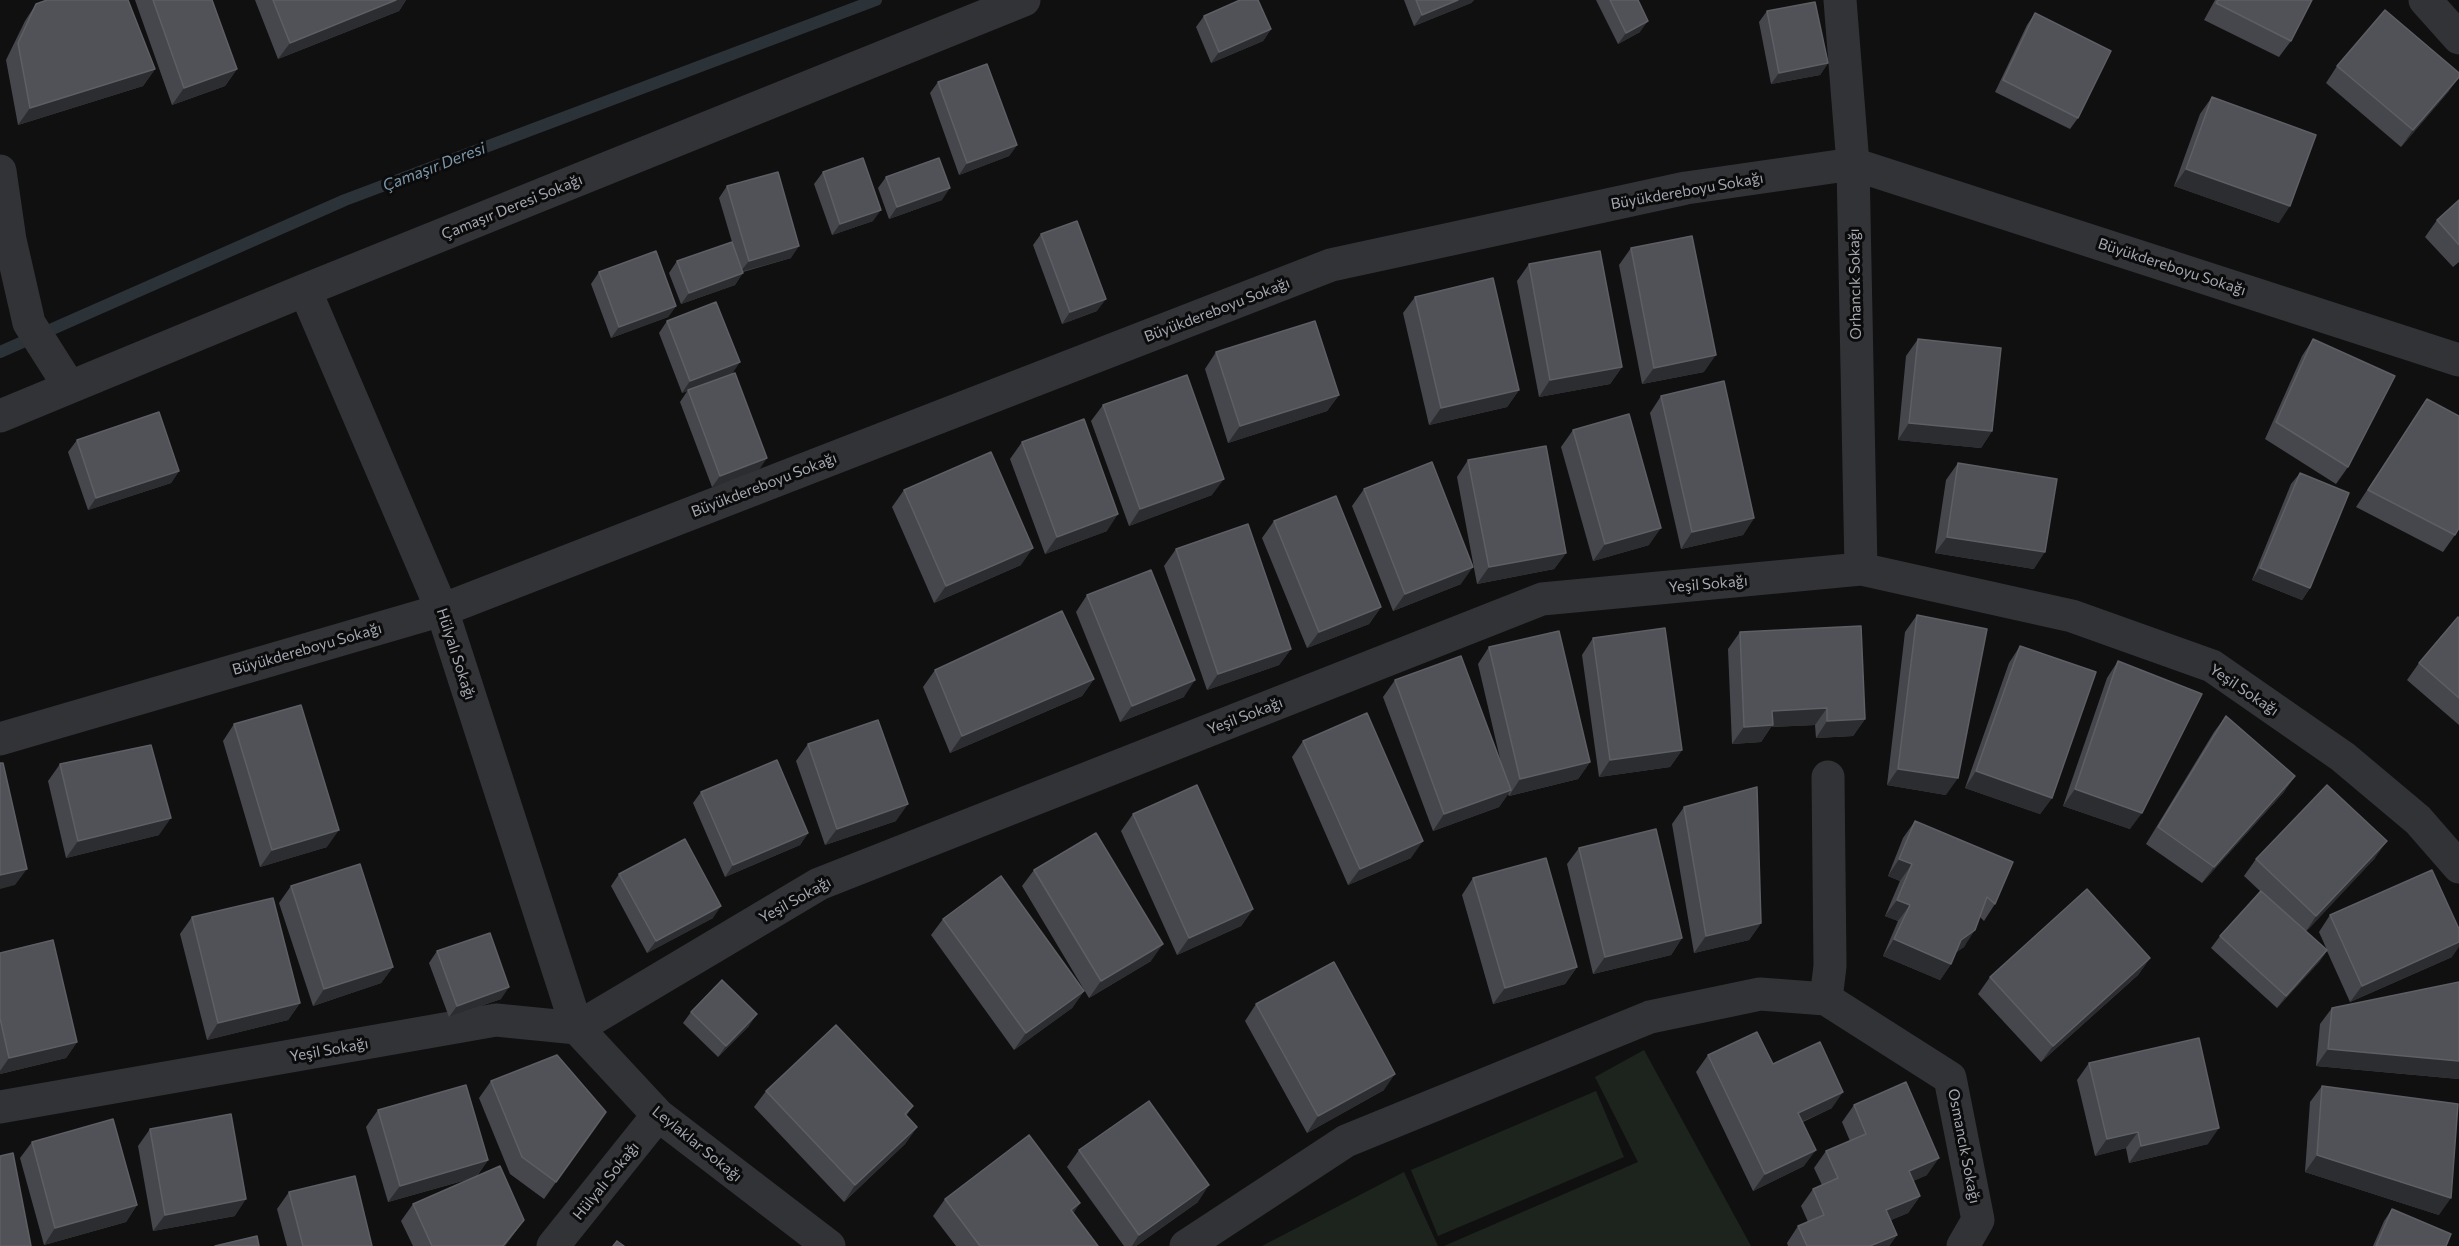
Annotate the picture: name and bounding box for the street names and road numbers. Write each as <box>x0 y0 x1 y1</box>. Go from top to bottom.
street label: Büyükdereboyu Sokağı <box>1609 169 1765 213</box>
street label: Çamaşır Deresi Sokağı <box>439 170 585 244</box>
street label: Orhancık Sokağı <box>1845 228 1865 340</box>
street label: Büyükdereboyu Sokağı <box>2096 235 2248 299</box>
street label: Büyükdereboyu Sokağı <box>1142 274 1292 346</box>
street label: Büyükdereboyu Sokağı <box>689 449 839 521</box>
street label: Yeşil Sokağı <box>1668 572 1748 596</box>
street label: Hülyalı Sokağı <box>433 606 479 702</box>
street label: Büyükdereboyu Sokağı <box>230 619 384 679</box>
street label: Yeşil Sokağı <box>2206 660 2282 720</box>
street label: Yeşil Sokağı <box>1205 693 1285 739</box>
street label: Yeşil Sokağı <box>756 873 834 927</box>
street label: Yeşil Sokağı <box>288 1034 370 1066</box>
street label: Osmancık Sokağı <box>1944 1087 1984 1205</box>
street label: Leylaklar Sokağı <box>649 1102 745 1186</box>
street label: Hülyalı Sokağı <box>569 1138 643 1224</box>

